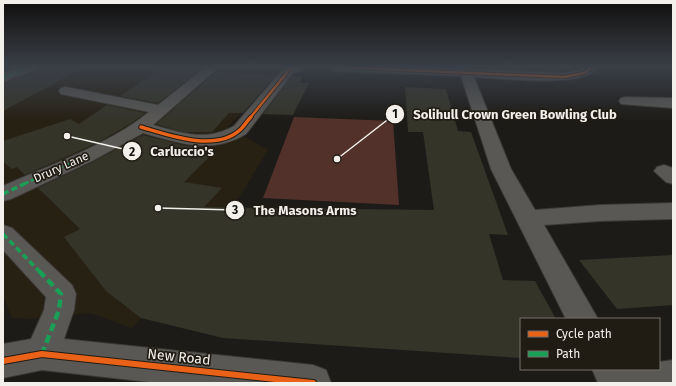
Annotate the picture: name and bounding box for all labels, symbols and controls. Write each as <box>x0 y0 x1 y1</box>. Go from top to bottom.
callout: Solihull Crown Green Bowling Club <box>385 102 625 127</box>
text: 1 <box>392 107 398 121</box>
text: Solihull Crown Green Bowling Club <box>413 107 617 122</box>
callout: Carluccio's <box>122 139 222 164</box>
text: Carluccio's <box>150 144 214 159</box>
text: 2 <box>129 145 135 159</box>
street label: Drury Lane <box>31 149 91 185</box>
callout: The Masons Arms <box>225 198 364 223</box>
text: 3 <box>231 203 238 217</box>
text: The Masons Arms <box>254 203 357 218</box>
legend <box>520 318 660 370</box>
text: Cycle path <box>556 327 612 341</box>
street label: New Road <box>147 345 211 369</box>
text: Path <box>556 347 580 361</box>

